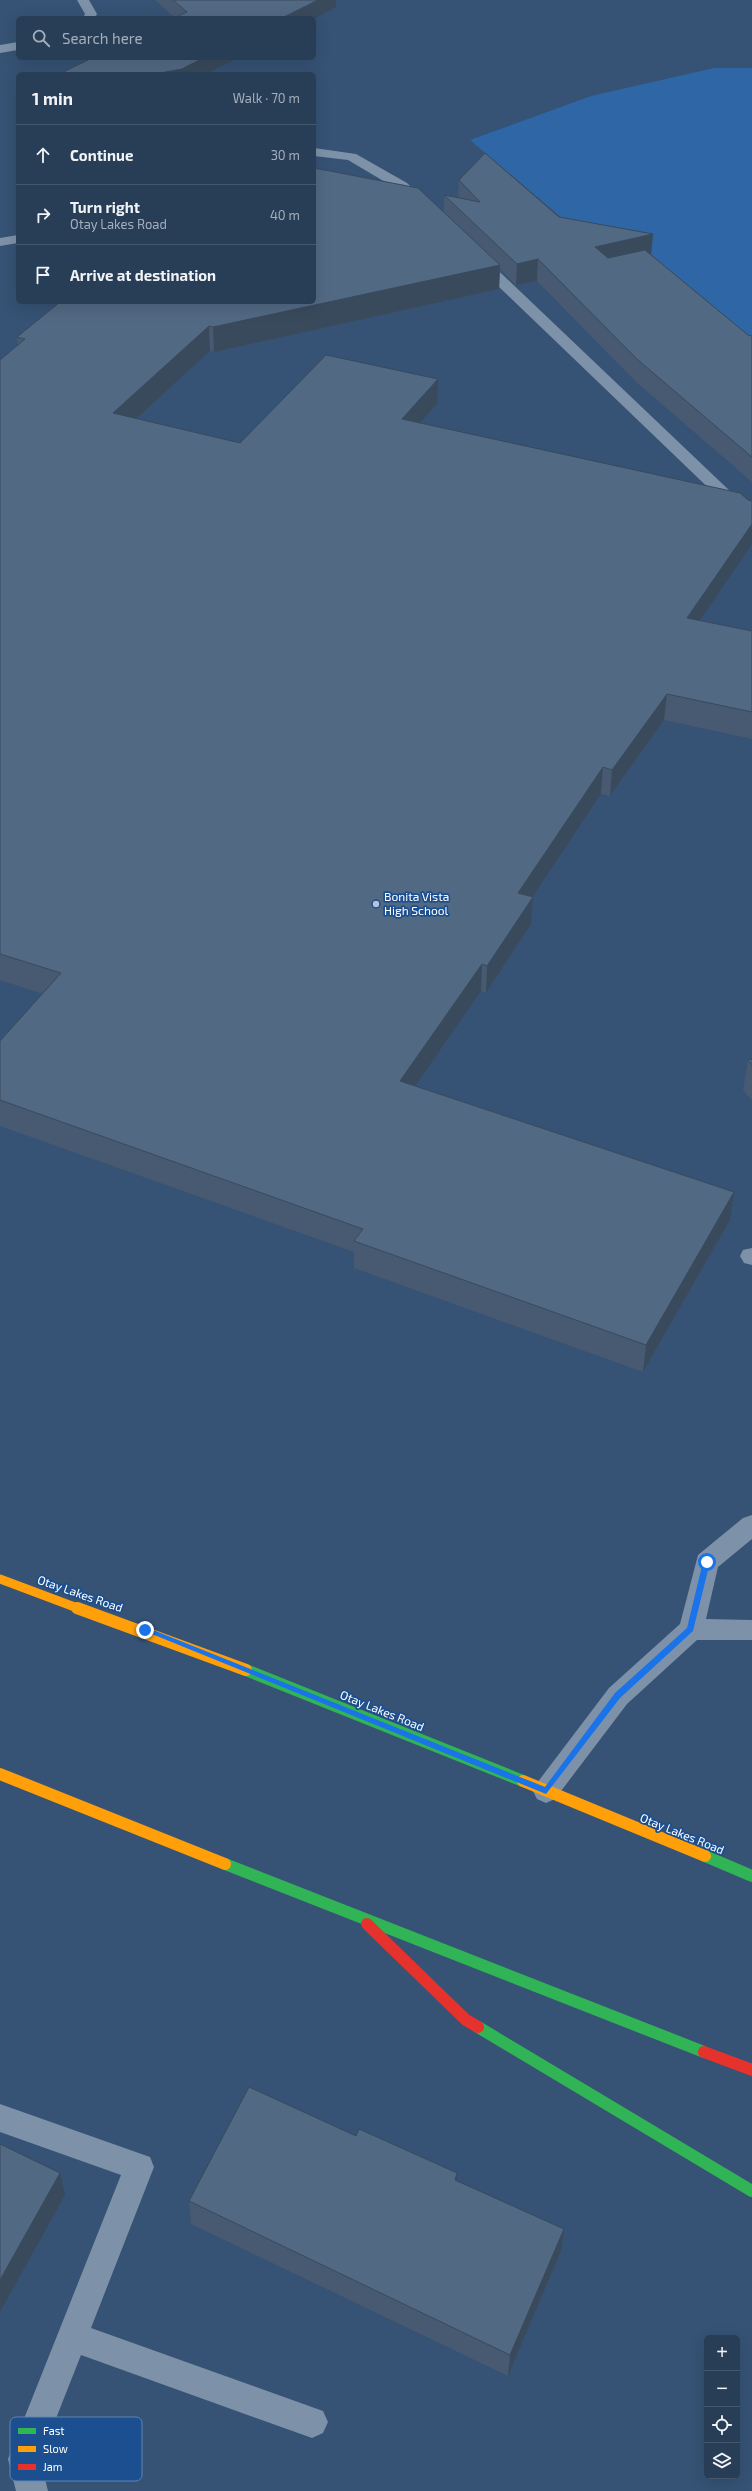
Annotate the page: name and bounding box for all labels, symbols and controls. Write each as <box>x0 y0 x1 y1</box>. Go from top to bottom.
search box <box>16 16 316 60</box>
icon: search <box>30 27 52 49</box>
text: Search here <box>62 29 143 47</box>
text: 1 min <box>32 88 73 108</box>
text: Walk · 70 m <box>233 90 300 106</box>
icon: ahead <box>32 144 54 166</box>
text: Continue <box>70 146 133 164</box>
text: 30 m <box>271 147 300 163</box>
text: Turn right <box>70 198 140 216</box>
icon: right <box>32 204 54 226</box>
text: 40 m <box>270 207 300 223</box>
text: Otay Lakes Road <box>70 216 167 232</box>
icon: arrive <box>32 264 54 286</box>
text: Arrive at destination <box>70 266 216 284</box>
place label: Bonita Vista High School <box>384 889 449 917</box>
marker: Bonita Vista High School <box>371 899 381 909</box>
route start <box>698 1553 716 1571</box>
street label: Otay Lakes Road <box>36 1572 125 1614</box>
route end <box>136 1621 154 1639</box>
street label: Otay Lakes Road <box>338 1687 426 1733</box>
street label: Otay Lakes Road <box>638 1810 726 1856</box>
map controls <box>704 2335 740 2479</box>
button: + <box>704 2335 740 2371</box>
button: − <box>704 2371 740 2407</box>
button: locate <box>704 2407 740 2443</box>
legend <box>10 2417 142 2481</box>
text: Fast <box>43 2424 65 2437</box>
text: Slow <box>43 2442 68 2455</box>
button: layers <box>704 2443 740 2479</box>
text: Jam <box>43 2460 62 2473</box>

